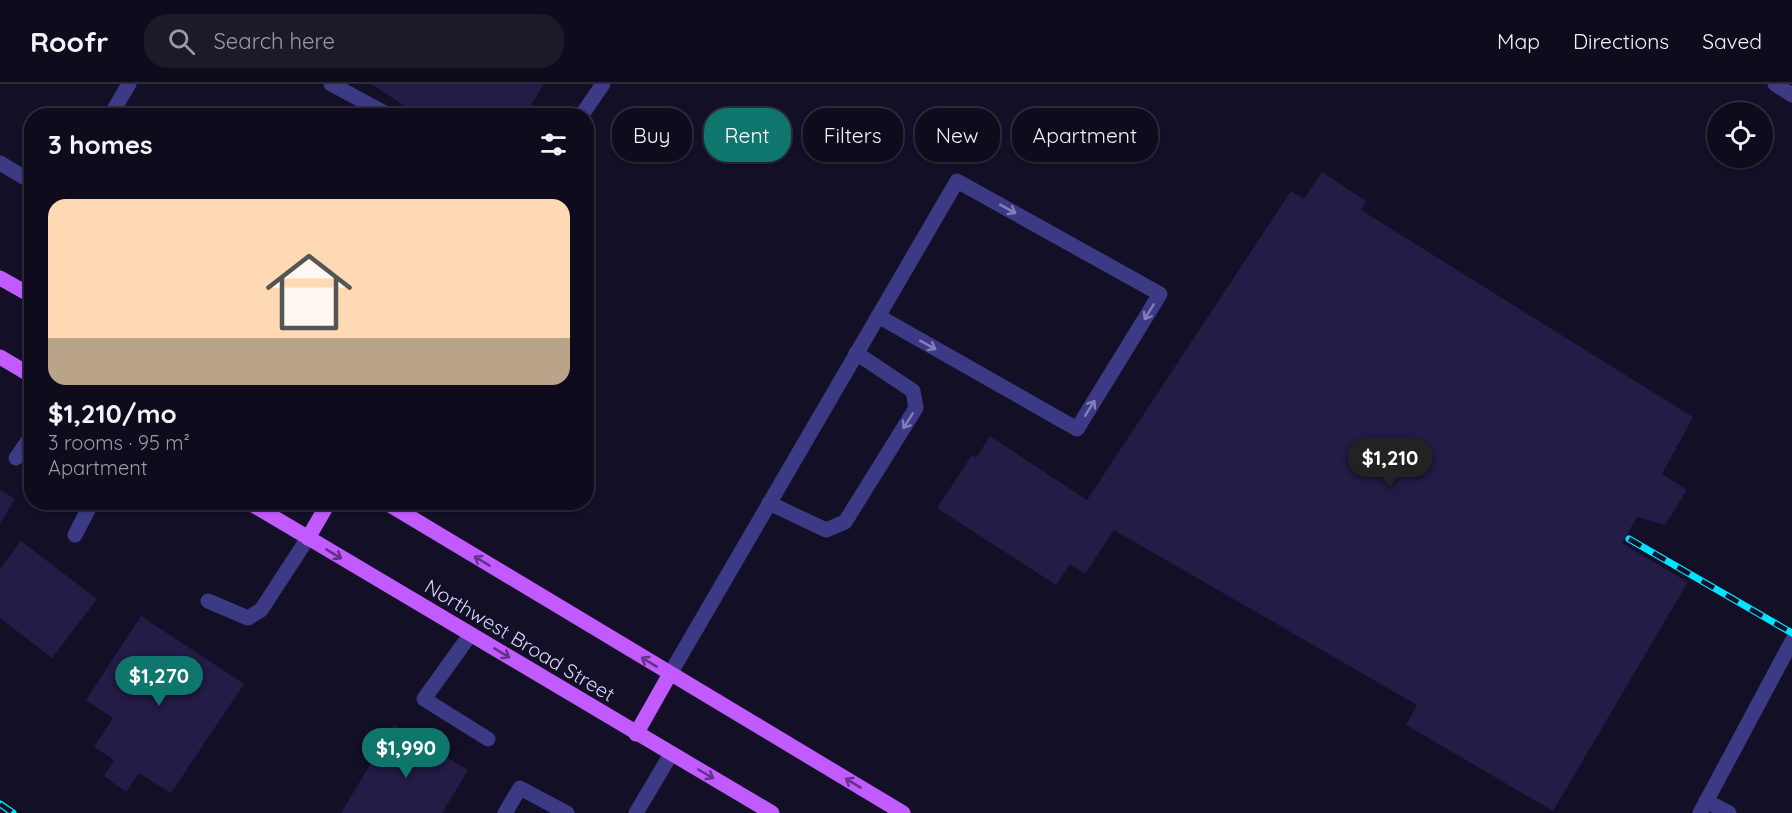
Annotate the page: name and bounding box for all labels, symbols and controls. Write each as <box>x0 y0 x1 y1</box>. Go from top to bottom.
search box <box>144 14 564 68</box>
text: Roofr <box>30 24 108 59</box>
icon: search <box>165 25 198 58</box>
text: Search here <box>213 27 335 55</box>
text: Map <box>1497 28 1540 54</box>
text: Directions <box>1573 28 1669 54</box>
text: Saved <box>1702 28 1762 54</box>
map controls <box>1707 102 1773 168</box>
button: locate <box>1707 102 1773 168</box>
chip: Buy <box>612 108 692 162</box>
chip: Rent <box>704 108 791 162</box>
chip: Filters <box>803 108 903 162</box>
chip: New <box>915 108 1000 162</box>
chip: Apartment <box>1012 108 1158 162</box>
text: 3 homes <box>48 128 153 161</box>
icon: filters <box>537 128 570 161</box>
one-way arrow <box>999 203 1016 215</box>
icon: home <box>255 238 363 346</box>
one-way arrow <box>1142 303 1154 320</box>
one-way arrow <box>919 340 937 351</box>
text: $1,210/mo <box>48 397 177 430</box>
one-way arrow <box>1084 400 1096 417</box>
one-way arrow <box>901 412 913 429</box>
text: 3 rooms · 95 m² <box>48 430 190 455</box>
pin: $1,210 <box>1341 438 1439 489</box>
text: $1,210 <box>1362 445 1418 470</box>
text: Apartment <box>48 455 148 480</box>
one-way arrow <box>325 548 342 560</box>
one-way arrow <box>474 555 491 567</box>
street label: Northwest Broad Street <box>420 573 620 707</box>
one-way arrow <box>493 648 510 660</box>
one-way arrow <box>641 655 658 667</box>
pin: $1,270 <box>110 656 208 707</box>
text: $1,270 <box>129 663 189 688</box>
pin: $1,990 <box>357 728 455 779</box>
text: $1,990 <box>376 735 436 760</box>
one-way arrow <box>697 769 714 781</box>
one-way arrow <box>845 777 862 789</box>

